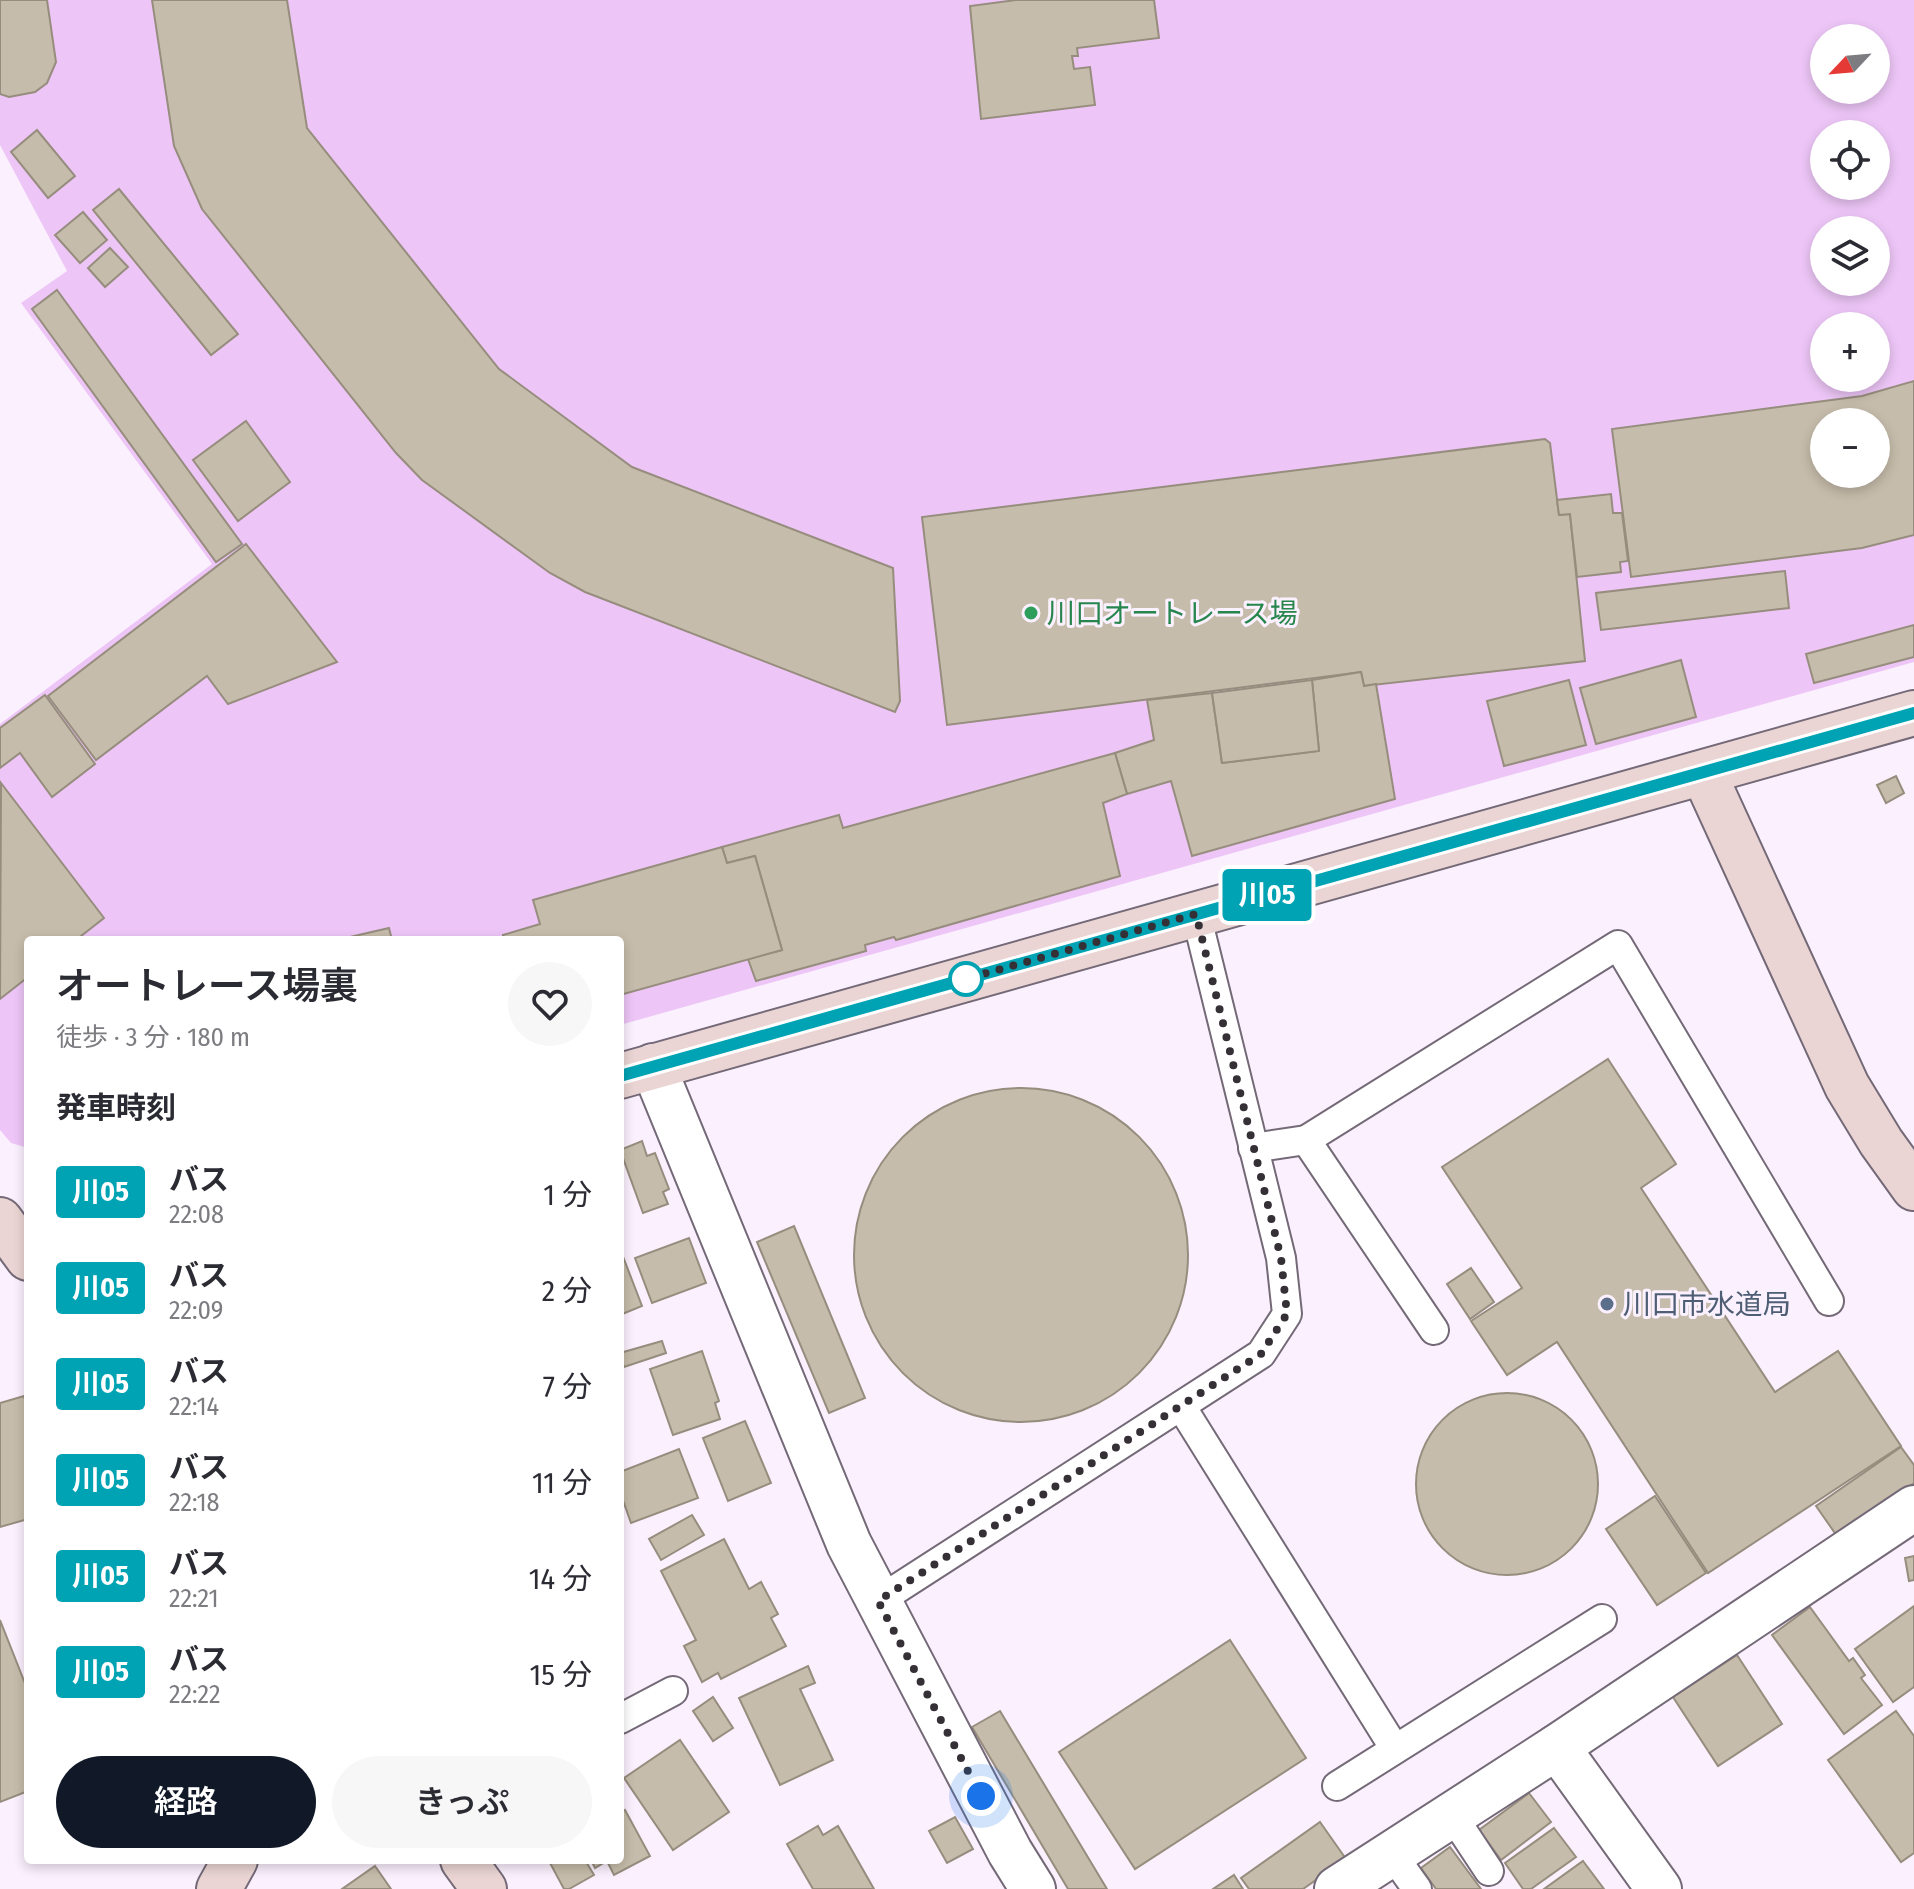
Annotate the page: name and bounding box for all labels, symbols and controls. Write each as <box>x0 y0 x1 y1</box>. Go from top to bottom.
north arrow <box>1810 24 1890 104</box>
map controls <box>1810 24 1890 488</box>
button: locate <box>1810 120 1890 200</box>
button: layers <box>1810 216 1890 296</box>
button: + <box>1810 312 1890 392</box>
button: − <box>1810 408 1890 488</box>
place label: 川口オートレース場 <box>1047 597 1298 630</box>
marker: 川口オートレース場 <box>1022 604 1040 622</box>
line badge: 川05 <box>1221 869 1313 921</box>
text: 川05 <box>1238 878 1296 911</box>
button: heart <box>508 962 592 1046</box>
unlabelled marker <box>949 962 983 996</box>
text: オートレース場裏 <box>56 963 358 1009</box>
text: 徒歩 · 3 分 · 180 m <box>56 1022 250 1053</box>
text: 発車時刻 <box>56 1090 176 1126</box>
text: バス <box>169 1162 229 1198</box>
text: 川05 <box>72 1175 129 1208</box>
text: 1 分 <box>543 1177 592 1213</box>
text: 22:08 <box>169 1199 224 1230</box>
text: バス <box>169 1258 229 1294</box>
text: 川05 <box>72 1271 129 1304</box>
text: 2 分 <box>542 1273 592 1309</box>
place label: 川口市水道局 <box>1623 1288 1791 1321</box>
text: 22:09 <box>169 1295 223 1326</box>
marker: 川口市水道局 <box>1598 1295 1616 1313</box>
text: バス <box>169 1354 229 1390</box>
text: 川05 <box>72 1367 129 1400</box>
text: 7 分 <box>543 1369 592 1405</box>
text: 22:14 <box>169 1391 219 1422</box>
text: バス <box>169 1450 229 1486</box>
text: 川05 <box>72 1463 129 1496</box>
text: 11 分 <box>532 1465 592 1501</box>
text: 22:18 <box>169 1487 220 1518</box>
text: バス <box>169 1546 229 1582</box>
text: 川05 <box>72 1559 129 1592</box>
text: 14 分 <box>529 1561 592 1597</box>
text: 22:21 <box>169 1583 219 1614</box>
text: バス <box>169 1642 229 1678</box>
text: 川05 <box>72 1655 129 1688</box>
text: 15 分 <box>529 1657 592 1693</box>
text: 22:22 <box>169 1679 220 1710</box>
button: 経路 <box>56 1756 316 1848</box>
button: きっぷ <box>332 1756 592 1848</box>
your location <box>961 1776 1001 1816</box>

